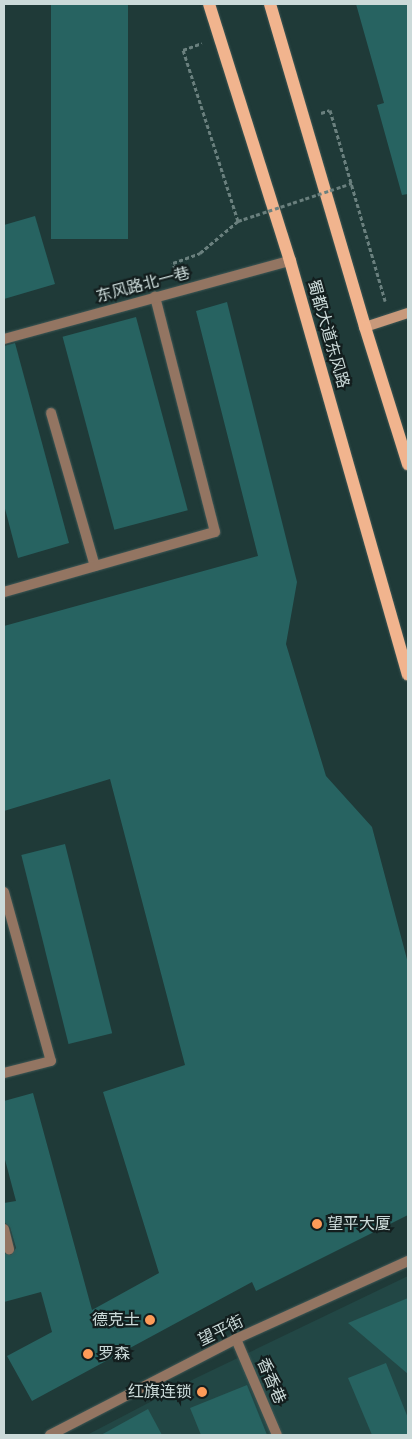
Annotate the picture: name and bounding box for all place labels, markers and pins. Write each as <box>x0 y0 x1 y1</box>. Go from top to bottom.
place label: 望平大厦 <box>327 1214 391 1234</box>
marker: 望平大厦 <box>311 1218 323 1230</box>
place label: 德克士 <box>92 1310 140 1330</box>
marker: 德克士 <box>144 1314 156 1326</box>
place label: 罗森 <box>98 1344 130 1364</box>
marker: 罗森 <box>82 1348 94 1360</box>
place label: 红旗连锁 <box>128 1382 192 1402</box>
marker: 红旗连锁 <box>196 1386 208 1398</box>

